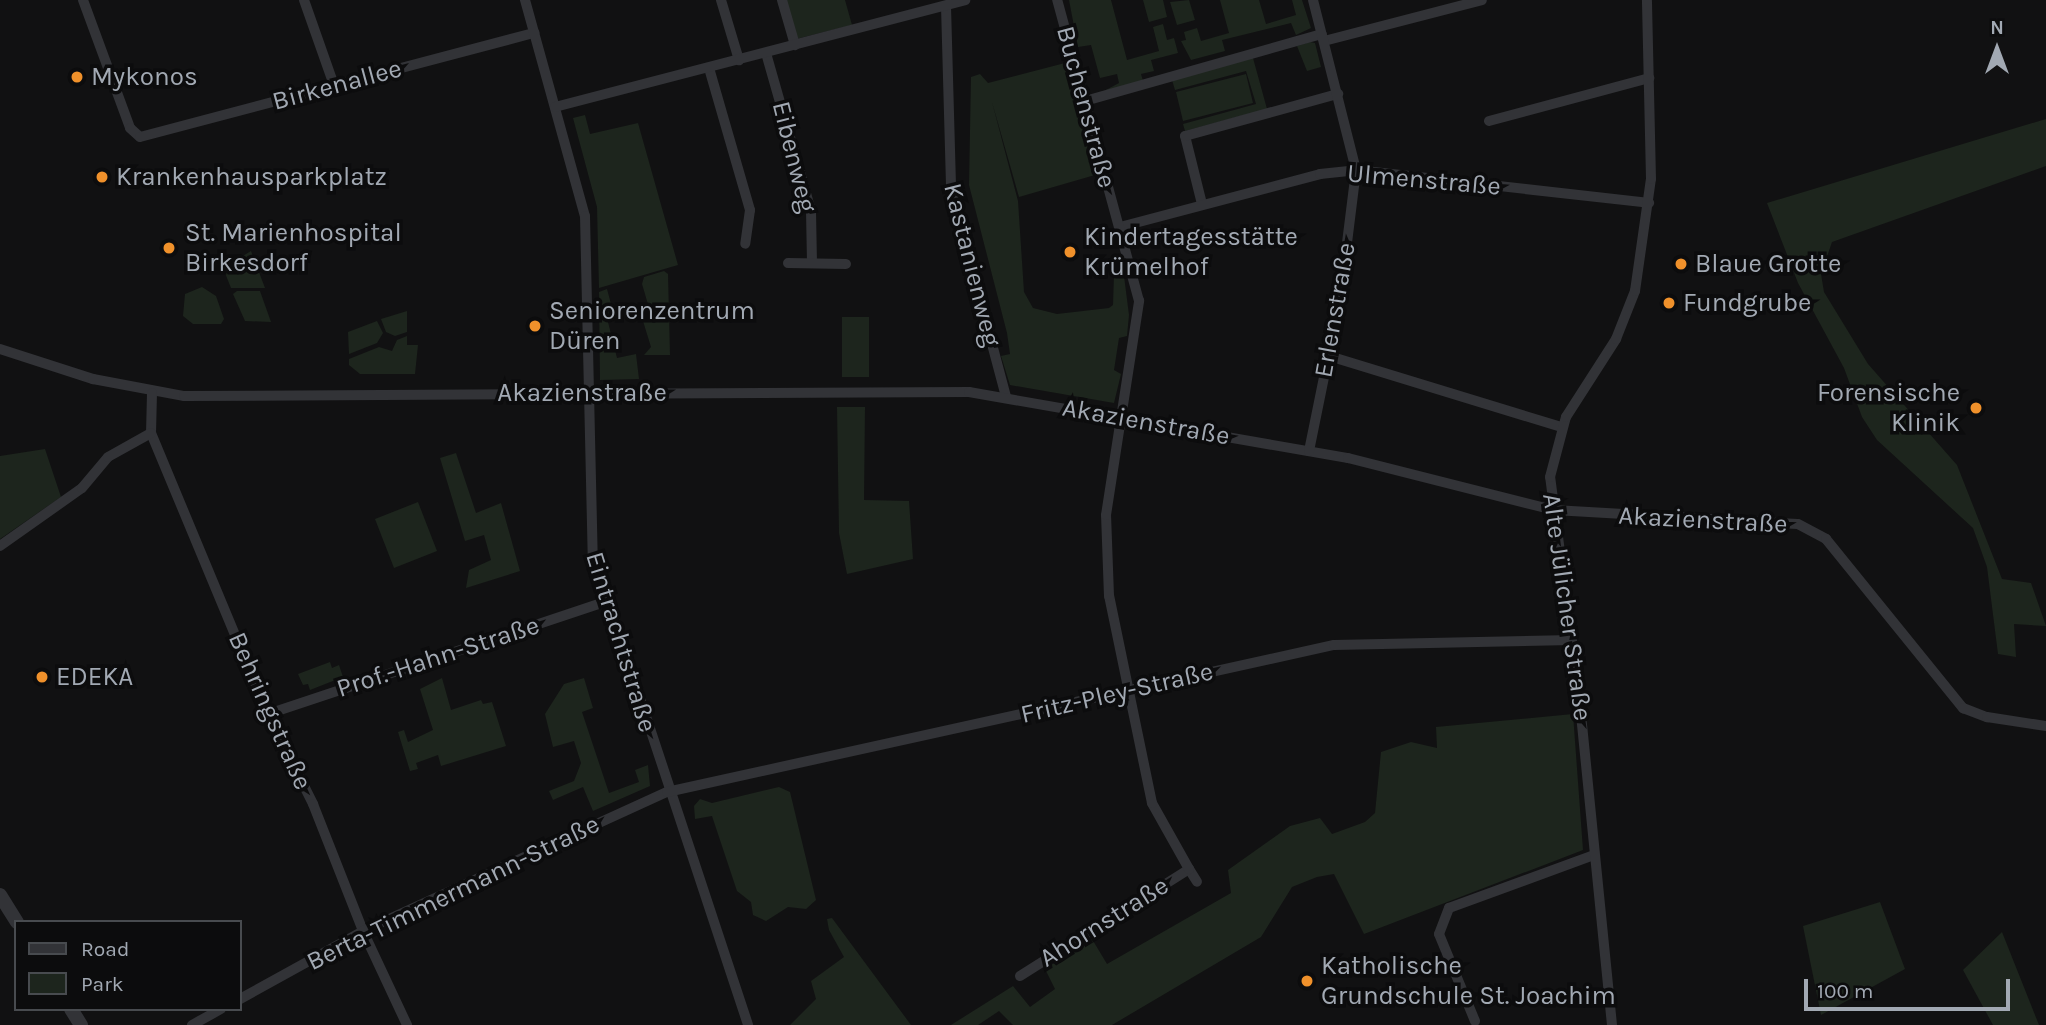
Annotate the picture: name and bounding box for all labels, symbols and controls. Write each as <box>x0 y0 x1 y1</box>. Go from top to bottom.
north arrow <box>1962 14 2032 84</box>
text: N <box>1990 17 2004 39</box>
street label: Buchenstraße <box>1049 23 1123 191</box>
street label: Birkenallee <box>269 53 405 117</box>
place label: Mykonos <box>91 61 198 93</box>
marker: Mykonos <box>69 69 85 85</box>
street label: Eibenweg <box>765 98 823 216</box>
street label: Ulmenstraße <box>1346 158 1502 202</box>
place label: Krankenhausparkplatz <box>116 161 387 193</box>
marker: Krankenhausparkplatz <box>94 169 110 185</box>
street label: Kastanienweg <box>937 180 1007 350</box>
place label: St. Marienhospital Birkesdorf <box>185 217 402 278</box>
place label: Kindertagesstätte Krümelhof <box>1084 221 1298 282</box>
marker: St. Marienhospital Birkesdorf <box>159 238 179 258</box>
street label: Erlenstraße <box>1308 240 1362 380</box>
marker: Kindertagesstätte Krümelhof <box>1062 244 1078 260</box>
place label: Blaue Grotte <box>1695 248 1841 280</box>
marker: Blaue Grotte <box>1673 256 1689 272</box>
place label: Fundgrube <box>1683 287 1811 319</box>
place label: Seniorenzentrum Düren <box>549 295 755 356</box>
marker: Fundgrube <box>1661 295 1677 311</box>
marker: Seniorenzentrum Düren <box>527 318 543 334</box>
street label: Akazienstraße <box>497 377 667 409</box>
place label: Forensische Klinik <box>1817 377 1960 438</box>
street label: Akazienstraße <box>1060 392 1232 452</box>
marker: Forensische Klinik <box>1966 398 1986 418</box>
street label: Alte Jülicher Straße <box>1536 491 1598 723</box>
street label: Akazienstraße <box>1618 500 1788 540</box>
street label: Eintrachtstraße <box>579 548 663 736</box>
street label: Prof.-Hahn-Straße <box>333 610 543 704</box>
street label: Behringstraße <box>221 627 319 795</box>
street label: Fritz-Pley-Straße <box>1018 656 1216 730</box>
place label: EDEKA <box>56 661 133 693</box>
marker: EDEKA <box>34 669 50 685</box>
street label: Berta-Timmermann-Straße <box>302 808 604 978</box>
street label: Ahornstraße <box>1034 870 1174 974</box>
legend <box>14 920 242 1011</box>
text: Road <box>81 937 129 961</box>
place label: Katholische Grundschule St. Joachim <box>1321 950 1616 1012</box>
scale bar <box>1808 965 2014 1009</box>
text: Park <box>81 972 124 996</box>
marker: Katholische Grundschule St. Joachim <box>1299 973 1315 989</box>
text: 100 m <box>1817 979 1874 1003</box>

